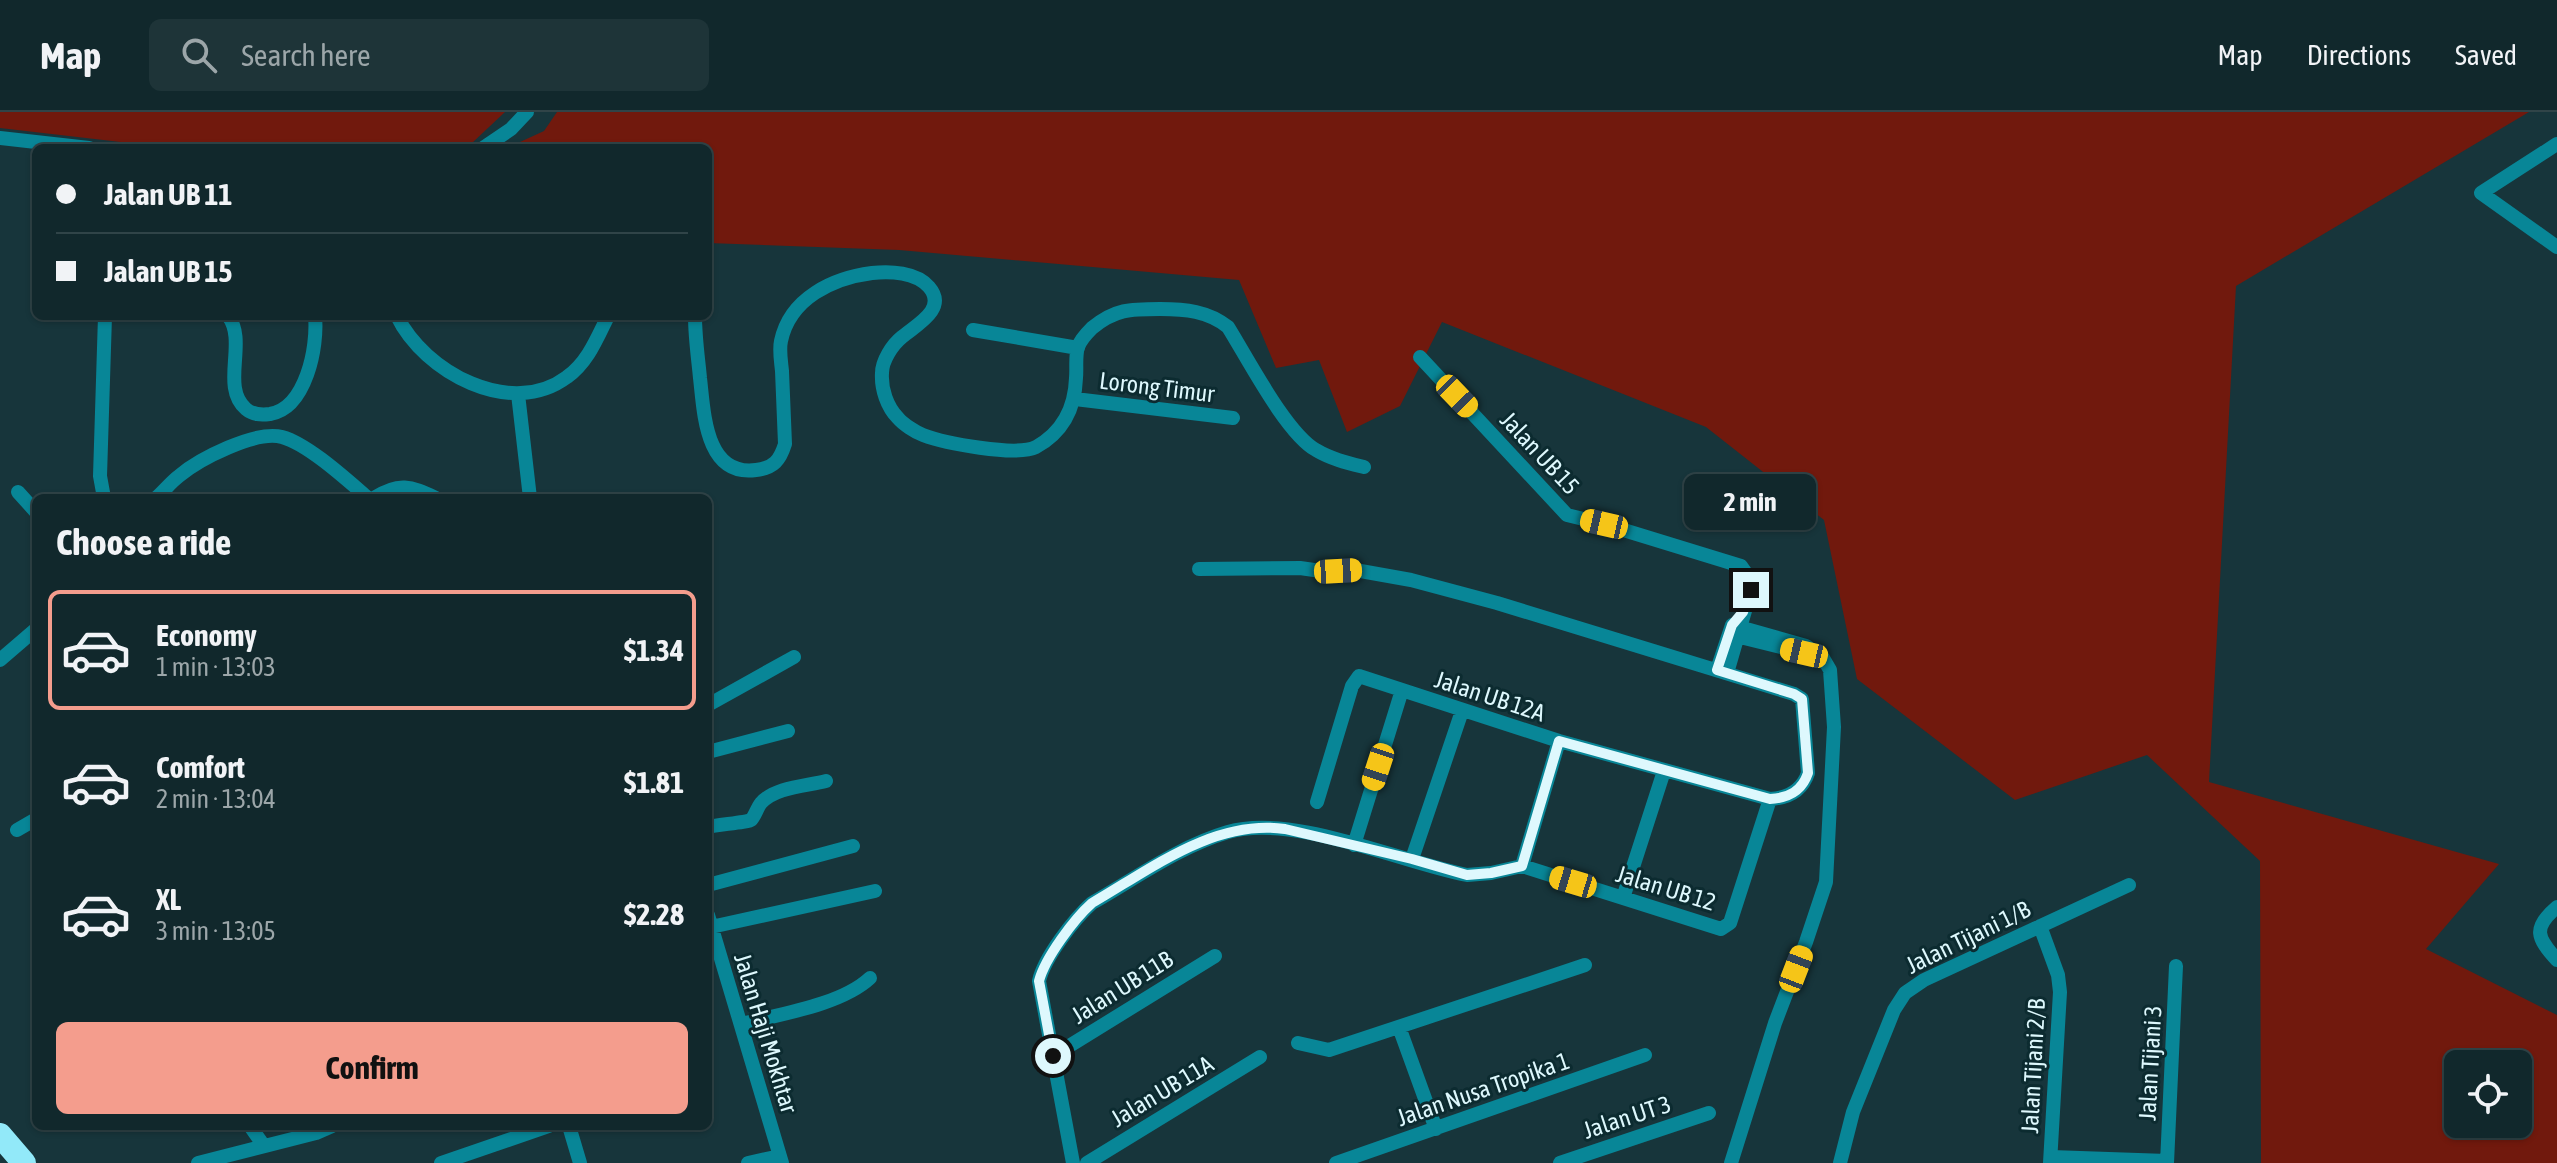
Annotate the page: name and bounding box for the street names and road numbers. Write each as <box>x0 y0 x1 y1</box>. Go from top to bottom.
street label: Lorong Timur <box>1098 367 1217 408</box>
street label: Jalan UB 15 <box>1495 406 1585 500</box>
street label: Jalan UB 12A <box>1431 665 1549 727</box>
street label: Jalan UB 12 <box>1613 860 1719 916</box>
street label: Jalan Tijani 1/B <box>1902 895 2035 979</box>
street label: Jalan UB 11B <box>1066 945 1178 1029</box>
street label: Jalan Haji Mokhtar <box>729 950 803 1117</box>
street label: Jalan Tijani 2/B <box>2016 997 2050 1134</box>
street label: Jalan Tijani 3 <box>2134 1005 2166 1121</box>
street label: Jalan Nusa Tropika 1 <box>1393 1047 1573 1131</box>
street label: Jalan UB 11A <box>1106 1050 1218 1132</box>
street label: Jalan UT 3 <box>1580 1090 1674 1144</box>

